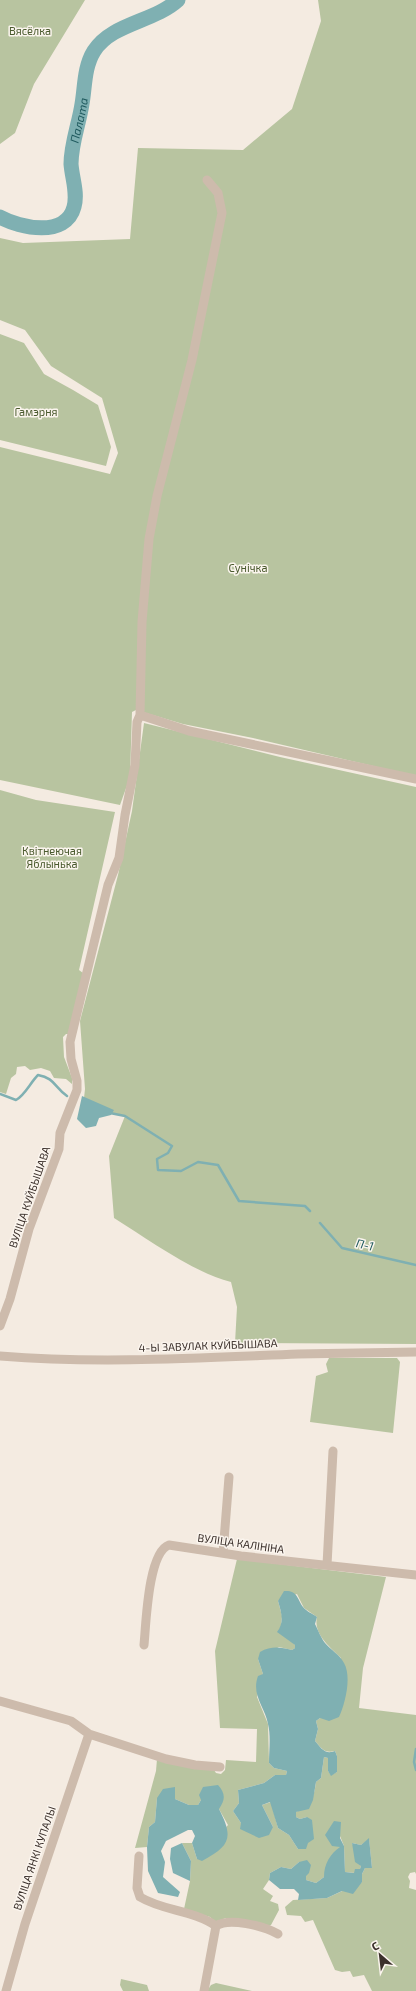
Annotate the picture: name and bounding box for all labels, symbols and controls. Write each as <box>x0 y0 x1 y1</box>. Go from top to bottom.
park label: Вясёлка <box>9 24 51 37</box>
water label: Палата <box>67 97 90 144</box>
park label: Гамэрня <box>14 405 58 418</box>
park label: Сунічка <box>228 561 268 575</box>
park label: Квітнеючая Яблынька <box>22 844 82 870</box>
street label: ВУЛІЦА КУЙБЫШАВА <box>6 1144 53 1249</box>
water label: П-1 <box>355 1235 375 1253</box>
street label: 4-Ы ЗАВУЛАК КУЙБЫШАВА <box>138 1336 278 1354</box>
street label: ВУЛІЦА КАЛІНІНА <box>197 1530 285 1556</box>
street label: ВУЛІЦА ЯНКІ КУПАЛЫ <box>10 1804 58 1912</box>
north arrow <box>360 1935 400 1975</box>
text: С <box>369 1938 381 1953</box>

